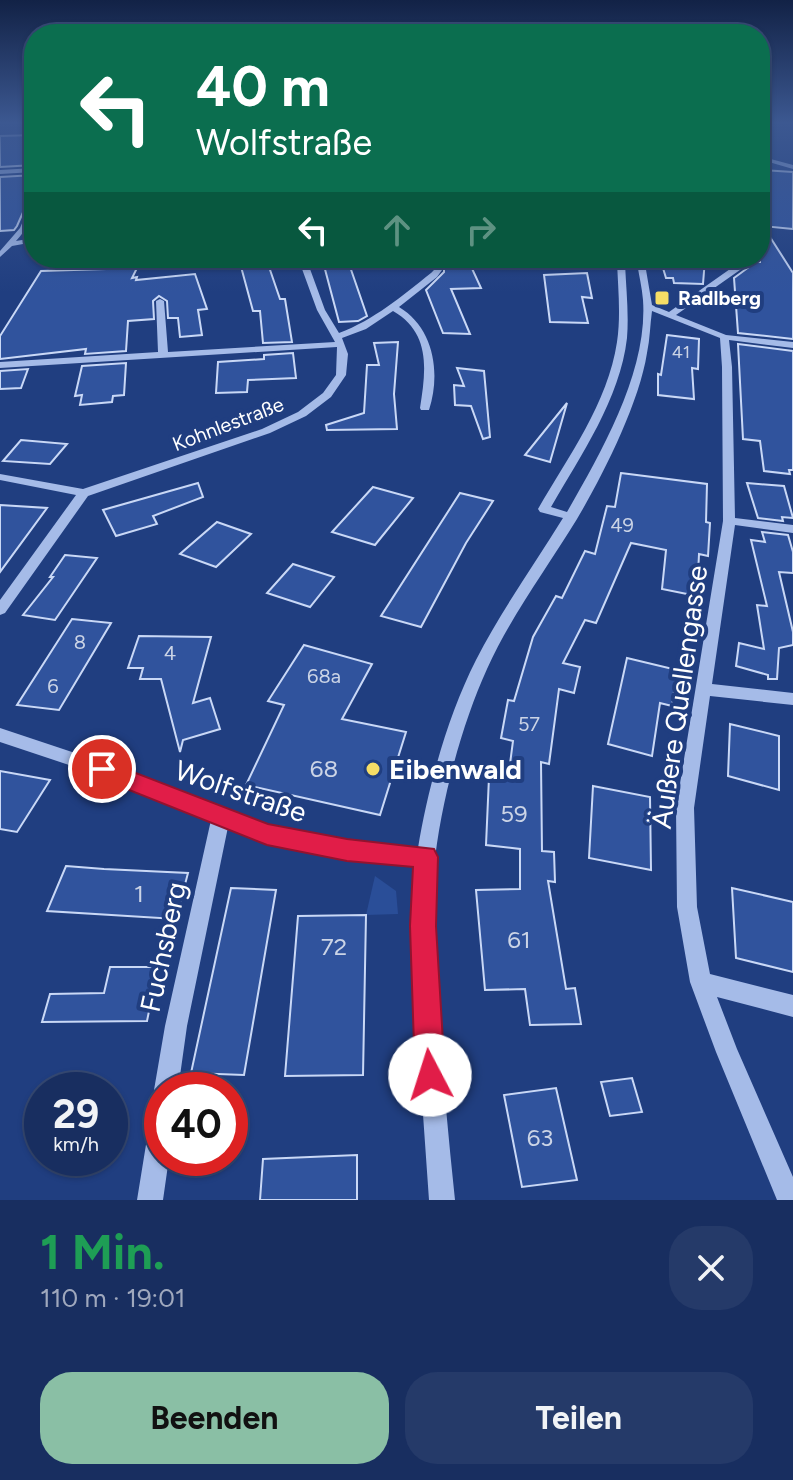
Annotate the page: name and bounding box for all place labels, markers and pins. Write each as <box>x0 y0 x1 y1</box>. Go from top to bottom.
place label: Radlberg <box>678 286 761 310</box>
marker: Radlberg <box>653 289 671 307</box>
pin <box>68 735 136 803</box>
place label: Eibenwald <box>389 752 522 786</box>
marker: Eibenwald <box>364 760 382 778</box>

